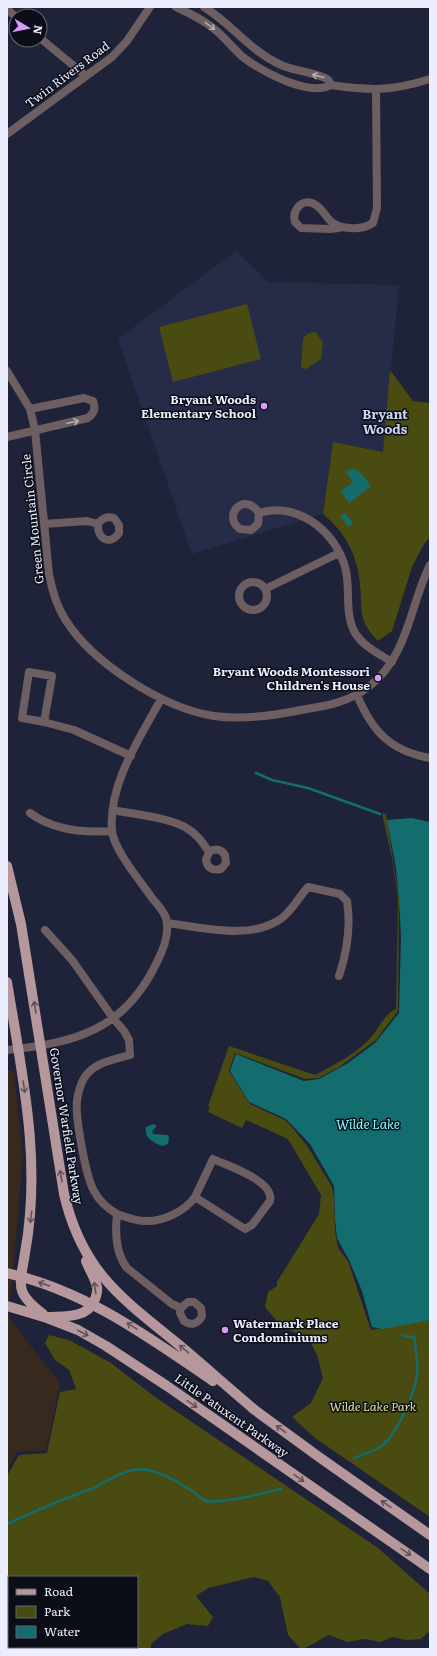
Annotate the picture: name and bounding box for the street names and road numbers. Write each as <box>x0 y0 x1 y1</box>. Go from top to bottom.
street label: Twin Rivers Road <box>21 36 113 112</box>
street label: Green Mountain Circle <box>16 453 48 585</box>
street label: Governor Warfield Parkway <box>46 1046 88 1206</box>
street label: Little Patuxent Parkway <box>171 1369 293 1461</box>

